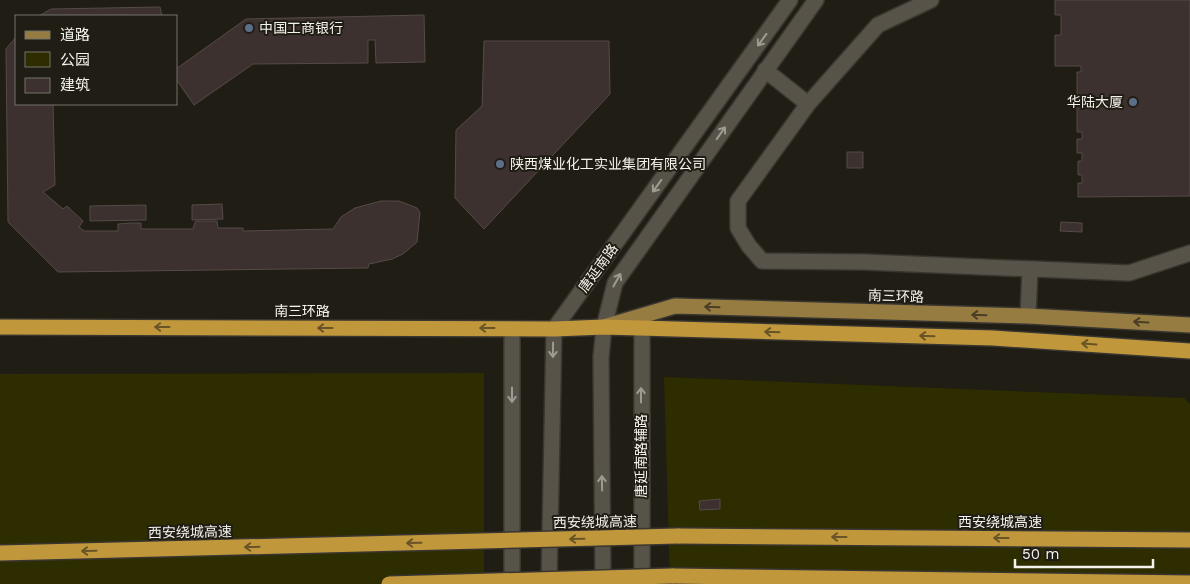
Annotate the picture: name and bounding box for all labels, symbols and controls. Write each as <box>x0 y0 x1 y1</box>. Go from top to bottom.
legend <box>15 15 178 105</box>
place label: 中国工商银行 <box>259 20 343 36</box>
marker: 中国工商银行 <box>243 22 255 34</box>
text: 道路 <box>60 26 90 44</box>
one-way arrow <box>756 33 767 46</box>
text: 公园 <box>60 51 90 69</box>
text: 建筑 <box>60 76 90 94</box>
place label: 华陆大厦 <box>1067 94 1123 110</box>
marker: 华陆大厦 <box>1127 96 1139 108</box>
one-way arrow <box>716 126 726 140</box>
place label: 陕西煤业化工实业集团有限公司 <box>510 156 706 172</box>
marker: 陕西煤业化工实业集团有限公司 <box>494 158 506 170</box>
one-way arrow <box>652 179 662 193</box>
street label: 唐延南路 <box>575 241 621 295</box>
one-way arrow <box>613 274 623 288</box>
street label: 南三环路 <box>868 287 924 305</box>
street label: 南三环路 <box>274 303 330 319</box>
one-way arrow <box>704 303 720 312</box>
one-way arrow <box>971 310 987 319</box>
one-way arrow <box>1134 318 1150 327</box>
one-way arrow <box>155 322 171 332</box>
one-way arrow <box>317 323 334 333</box>
one-way arrow <box>480 323 496 333</box>
one-way arrow <box>765 327 781 336</box>
one-way arrow <box>919 331 936 341</box>
one-way arrow <box>1081 339 1097 348</box>
one-way arrow <box>549 342 558 358</box>
one-way arrow <box>507 386 517 403</box>
one-way arrow <box>636 388 646 404</box>
street label: 唐延南路辅路 <box>633 414 649 498</box>
one-way arrow <box>597 475 607 492</box>
street label: 西安绕城高速 <box>553 513 637 531</box>
street label: 西安绕城高速 <box>958 514 1042 530</box>
street label: 西安绕城高速 <box>148 523 232 541</box>
one-way arrow <box>831 532 848 542</box>
one-way arrow <box>994 533 1010 543</box>
one-way arrow <box>569 534 586 544</box>
scale bar <box>1015 536 1152 568</box>
one-way arrow <box>407 538 423 547</box>
one-way arrow <box>244 542 260 551</box>
text: 50 m <box>1022 545 1059 563</box>
one-way arrow <box>82 546 98 555</box>

